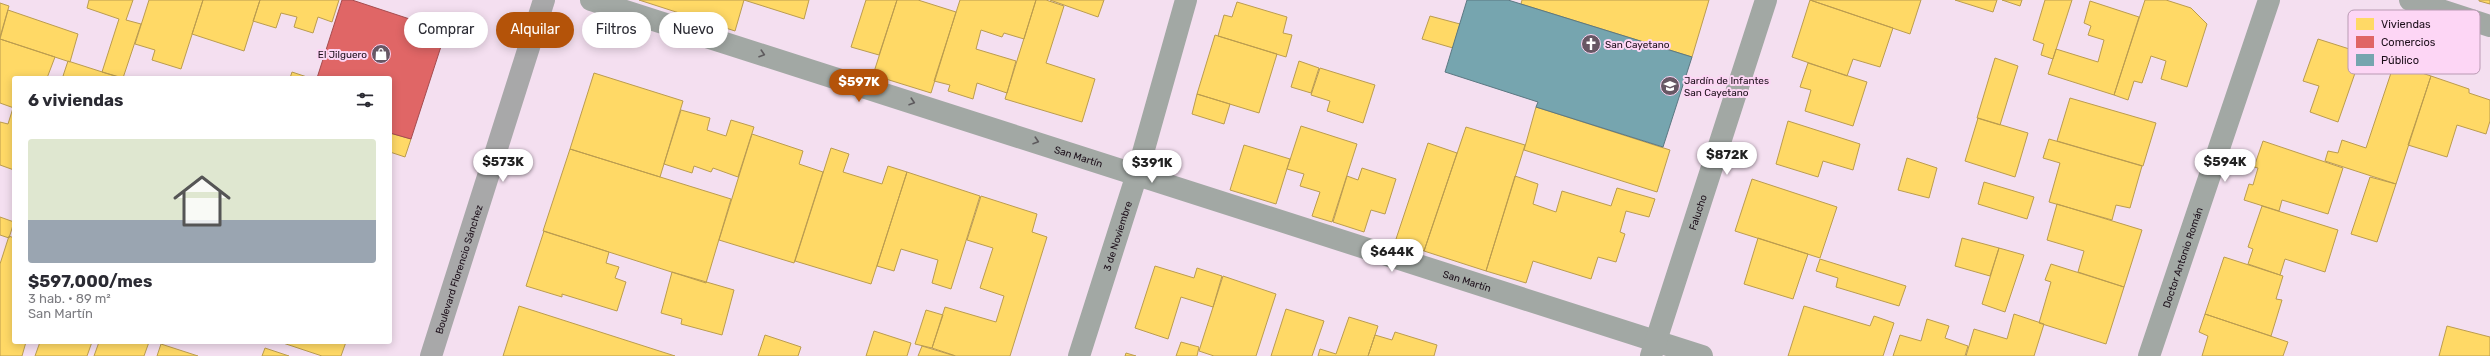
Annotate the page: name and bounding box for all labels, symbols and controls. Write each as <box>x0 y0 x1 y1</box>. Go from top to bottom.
legend <box>2348 10 2480 74</box>
chip: Comprar <box>404 12 488 48</box>
chip: Alquilar <box>496 12 574 48</box>
chip: Filtros <box>582 12 651 48</box>
chip: Nuevo <box>659 12 728 48</box>
text: Viviendas <box>2381 18 2431 31</box>
church icon: San Cayetano <box>1580 33 1602 55</box>
text: Comercios <box>2381 36 2436 49</box>
place label: San Cayetano <box>1605 39 1670 51</box>
shop icon: El Jilguero <box>370 43 392 65</box>
place label: El Jilguero <box>318 49 367 61</box>
one-way arrow <box>758 49 765 58</box>
text: Público <box>2381 54 2419 67</box>
pin: $597K <box>831 69 887 103</box>
text: $597K <box>838 74 880 89</box>
school or university icon: Jardín de Infantes San Cayetano <box>1659 75 1681 97</box>
place label: Jardín de Infantes San Cayetano <box>1684 75 1769 99</box>
icon: filters <box>354 89 376 111</box>
text: 6 viviendas <box>28 90 123 110</box>
one-way arrow <box>909 97 916 106</box>
one-way arrow <box>1032 137 1039 145</box>
pin: $872K <box>1699 142 1755 176</box>
street label: San Martín <box>1053 144 1104 171</box>
text: $872K <box>1706 147 1748 162</box>
pin: $573K <box>475 149 531 183</box>
pin: $594K <box>2197 149 2253 183</box>
pin: $391K <box>1124 150 1180 184</box>
text: $573K <box>482 154 524 169</box>
text: $594K <box>2204 154 2246 169</box>
text: $391K <box>1132 155 1172 170</box>
icon: home <box>166 165 238 237</box>
street label: Falucho <box>1687 193 1710 232</box>
street label: 3 de Noviembre <box>1101 199 1135 273</box>
street label: Boulevard Florencio Sánchez <box>433 203 486 336</box>
street label: Doctor Antonio Román <box>2161 206 2206 310</box>
pin: $644K <box>1364 239 1420 273</box>
text: $644K <box>1370 244 1414 259</box>
street label: San Martín <box>1441 268 1492 295</box>
text: $597,000/mes <box>28 271 152 291</box>
text: 3 hab. · 89 m² <box>28 291 111 306</box>
text: San Martín <box>28 306 93 321</box>

